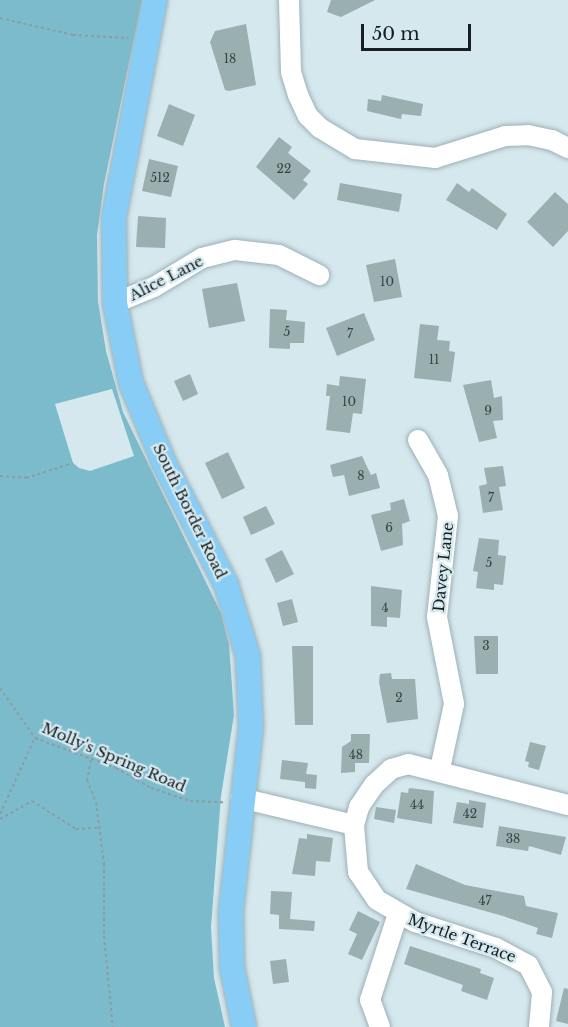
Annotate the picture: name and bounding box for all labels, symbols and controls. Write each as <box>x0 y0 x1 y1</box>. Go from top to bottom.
scale bar <box>364 12 474 50</box>
text: 50 m <box>372 23 420 45</box>
house number: 18 <box>224 52 236 66</box>
house number: 22 <box>277 162 291 176</box>
house number: 512 <box>150 171 170 185</box>
street label: Alice Lane <box>126 252 206 304</box>
house number: 10 <box>380 275 394 289</box>
house number: 5 <box>284 325 290 339</box>
house number: 7 <box>347 327 353 341</box>
house number: 11 <box>429 353 439 367</box>
house number: 10 <box>342 395 356 409</box>
house number: 9 <box>484 404 492 418</box>
street label: South Border Road <box>149 440 231 582</box>
house number: 8 <box>357 469 365 483</box>
house number: 7 <box>488 491 494 505</box>
house number: 6 <box>385 521 393 535</box>
street label: Davey Lane <box>429 521 457 613</box>
house number: 5 <box>486 556 492 570</box>
house number: 4 <box>381 601 389 615</box>
house number: 3 <box>482 639 490 653</box>
house number: 2 <box>395 691 403 705</box>
street label: Molly's Spring Road <box>39 718 189 796</box>
house number: 48 <box>349 748 363 762</box>
house number: 44 <box>410 798 424 812</box>
house number: 42 <box>463 807 477 821</box>
house number: 38 <box>506 832 520 846</box>
house number: 47 <box>478 894 492 908</box>
street label: Myrtle Terrace <box>405 910 519 966</box>

